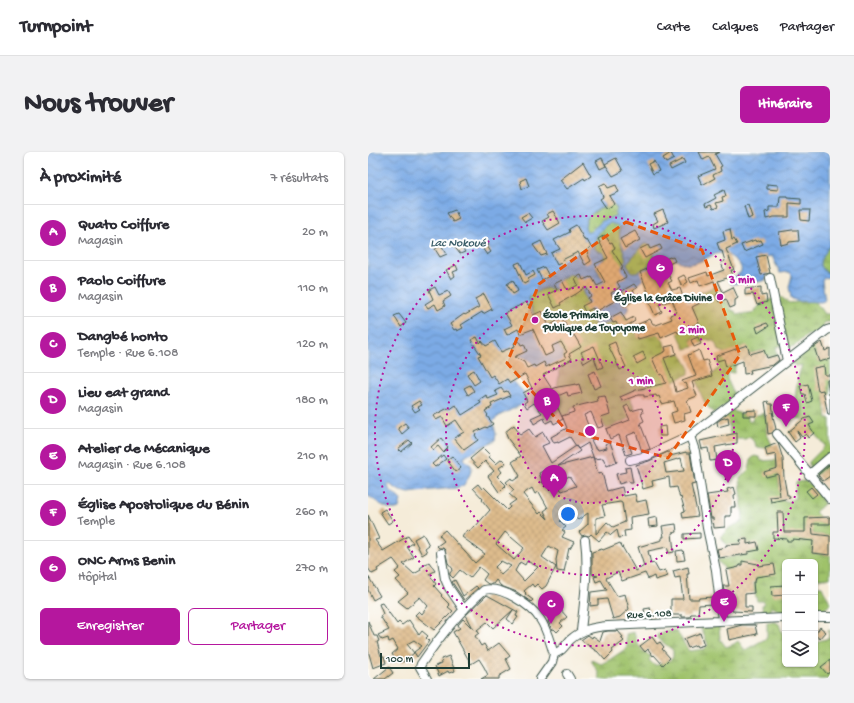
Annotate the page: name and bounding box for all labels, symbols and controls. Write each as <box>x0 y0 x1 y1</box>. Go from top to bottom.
text: Turnpoint <box>20 16 92 39</box>
text: Carte <box>657 19 690 36</box>
text: Calques <box>712 19 758 36</box>
text: Partager <box>780 19 834 36</box>
button: Itinéraire <box>740 86 830 123</box>
text: Nous trouver <box>24 88 173 121</box>
text: À proximité <box>40 168 121 188</box>
text: 7 résultats <box>270 171 328 186</box>
text: Quato Coiffure <box>78 216 169 234</box>
text: A <box>49 225 57 240</box>
text: 20 m <box>302 225 328 240</box>
text: Magasin <box>78 234 123 249</box>
water label: Lac Nokoué <box>430 237 487 251</box>
pin: G <box>647 255 673 288</box>
text: Paolo Coiffure <box>78 272 165 290</box>
text: 3 min <box>728 274 755 288</box>
text: B <box>50 281 56 296</box>
text: 110 m <box>298 281 328 296</box>
text: Magasin <box>78 290 123 305</box>
place label: Église la Grâce Divine <box>613 291 713 306</box>
marker: Église la Grâce Divine <box>715 292 725 302</box>
place label: École Primaire Publique de Toyoyome <box>542 308 647 336</box>
marker: École Primaire Publique de Toyoyome <box>530 315 540 325</box>
text: 2 min <box>679 324 705 338</box>
text: Dangbé honto <box>78 328 168 346</box>
text: C <box>49 337 57 352</box>
text: 120 m <box>297 337 328 352</box>
text: Temple · Rue 6.108 <box>78 346 178 361</box>
text: 1 min <box>628 375 654 389</box>
text: Lieu eat grand <box>78 384 169 402</box>
pin: B <box>534 388 560 421</box>
text: D <box>49 393 57 408</box>
text: 180 m <box>296 393 328 408</box>
pin: F <box>773 394 799 427</box>
text: Magasin <box>78 402 123 417</box>
centre of rings <box>583 424 597 438</box>
text: Atelier de Mécanique <box>78 440 210 458</box>
text: E <box>49 449 57 464</box>
text: 210 m <box>297 449 328 464</box>
pin: D <box>715 450 741 483</box>
text: Magasin · Rue 6.108 <box>78 458 186 473</box>
pin: A <box>541 465 567 498</box>
text: Église Apostolique du Bénin <box>78 496 249 514</box>
your location <box>558 504 578 524</box>
text: F <box>50 505 56 520</box>
text: 260 m <box>295 505 328 520</box>
text: Temple <box>78 514 115 529</box>
text: ONC Arms Benin <box>78 552 175 570</box>
map controls <box>782 559 818 667</box>
button: + <box>782 559 818 595</box>
text: G <box>49 561 57 576</box>
text: 270 m <box>295 561 328 576</box>
text: Hôpital <box>78 570 117 585</box>
pin: E <box>711 589 737 622</box>
pin: C <box>538 591 564 624</box>
button: − <box>782 595 818 631</box>
button: Enregistrer <box>40 608 180 645</box>
button: Partager <box>188 608 328 645</box>
street label: Rue 6.108 <box>626 608 672 622</box>
button: layers <box>782 631 818 667</box>
scale bar <box>380 651 470 670</box>
text: 100 m <box>386 654 413 666</box>

